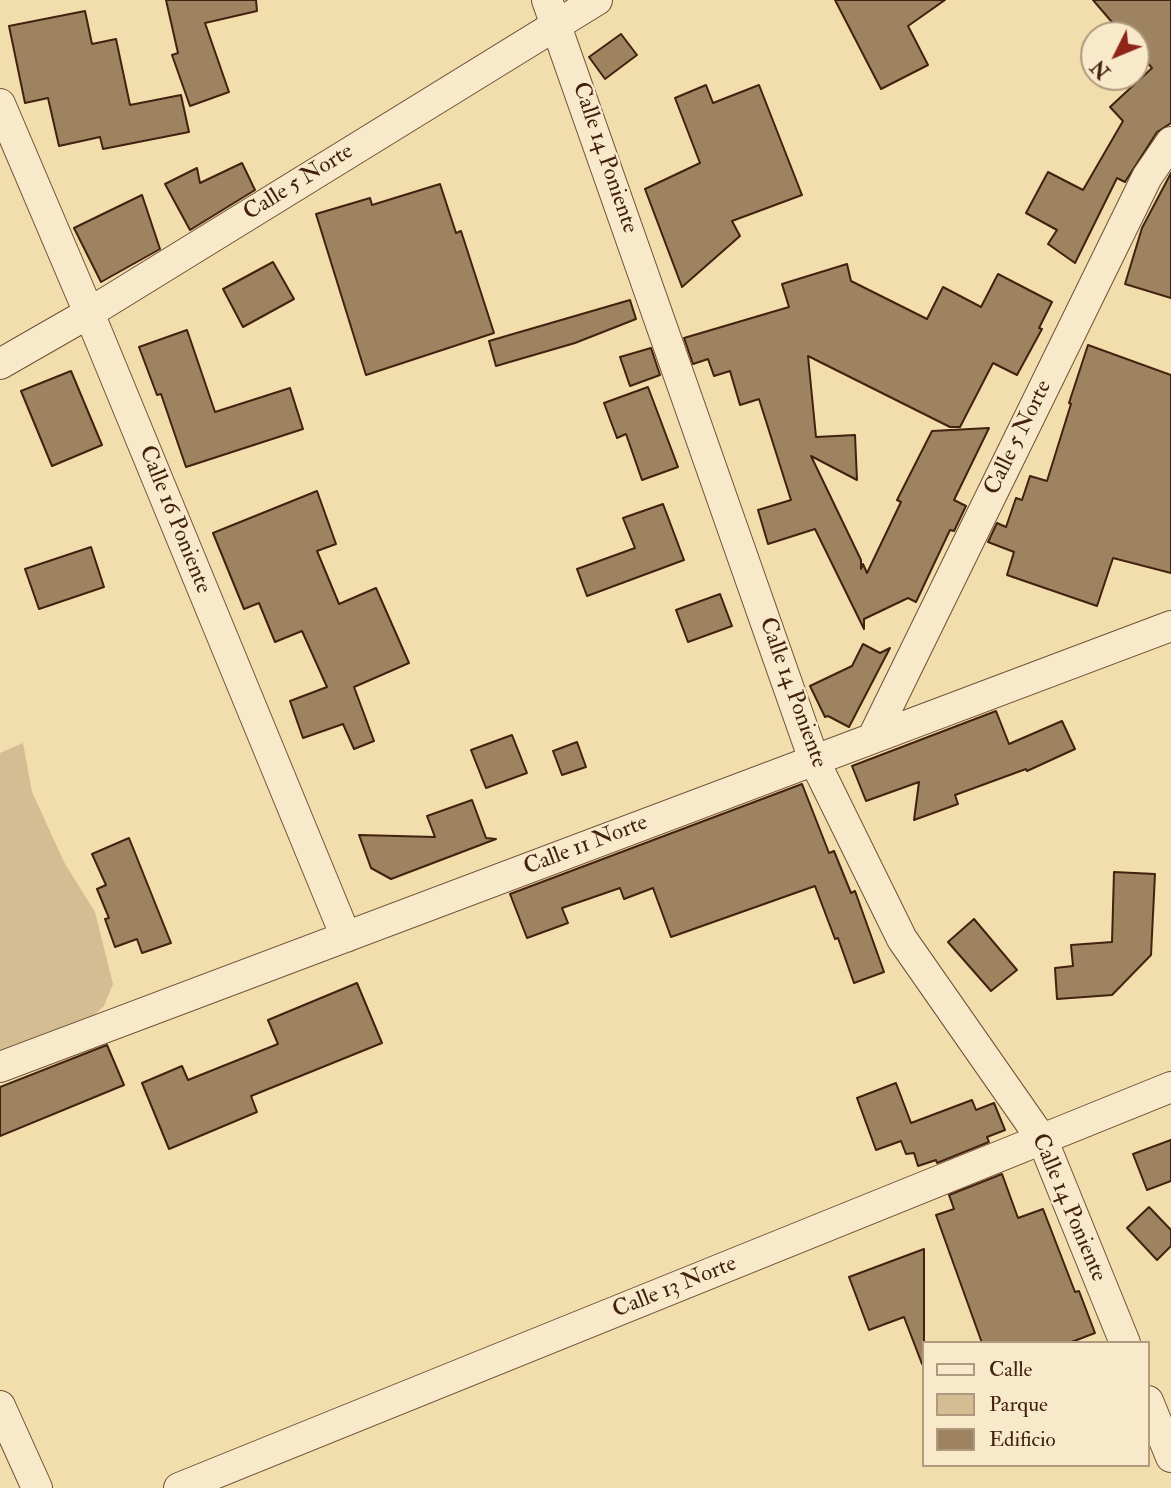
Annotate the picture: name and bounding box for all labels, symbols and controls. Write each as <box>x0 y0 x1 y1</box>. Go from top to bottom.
north arrow <box>1080 21 1150 91</box>
text: N <box>1087 55 1116 83</box>
street label: Calle 14 Poniente <box>565 79 643 237</box>
street label: Calle 5 Norte <box>239 138 359 228</box>
street label: Calle 5 Norte <box>979 376 1059 500</box>
street label: Calle 16 Poniente <box>132 442 216 598</box>
street label: Calle 14 Poniente <box>752 614 832 772</box>
street label: Calle 11 Norte <box>520 810 652 882</box>
street label: Calle 14 Poniente <box>1024 1130 1112 1286</box>
street label: Calle 13 Norte <box>609 1251 741 1325</box>
legend <box>922 1341 1150 1467</box>
text: Calle <box>989 1356 1032 1383</box>
text: Parque <box>989 1391 1048 1418</box>
text: Edificio <box>989 1426 1056 1453</box>

